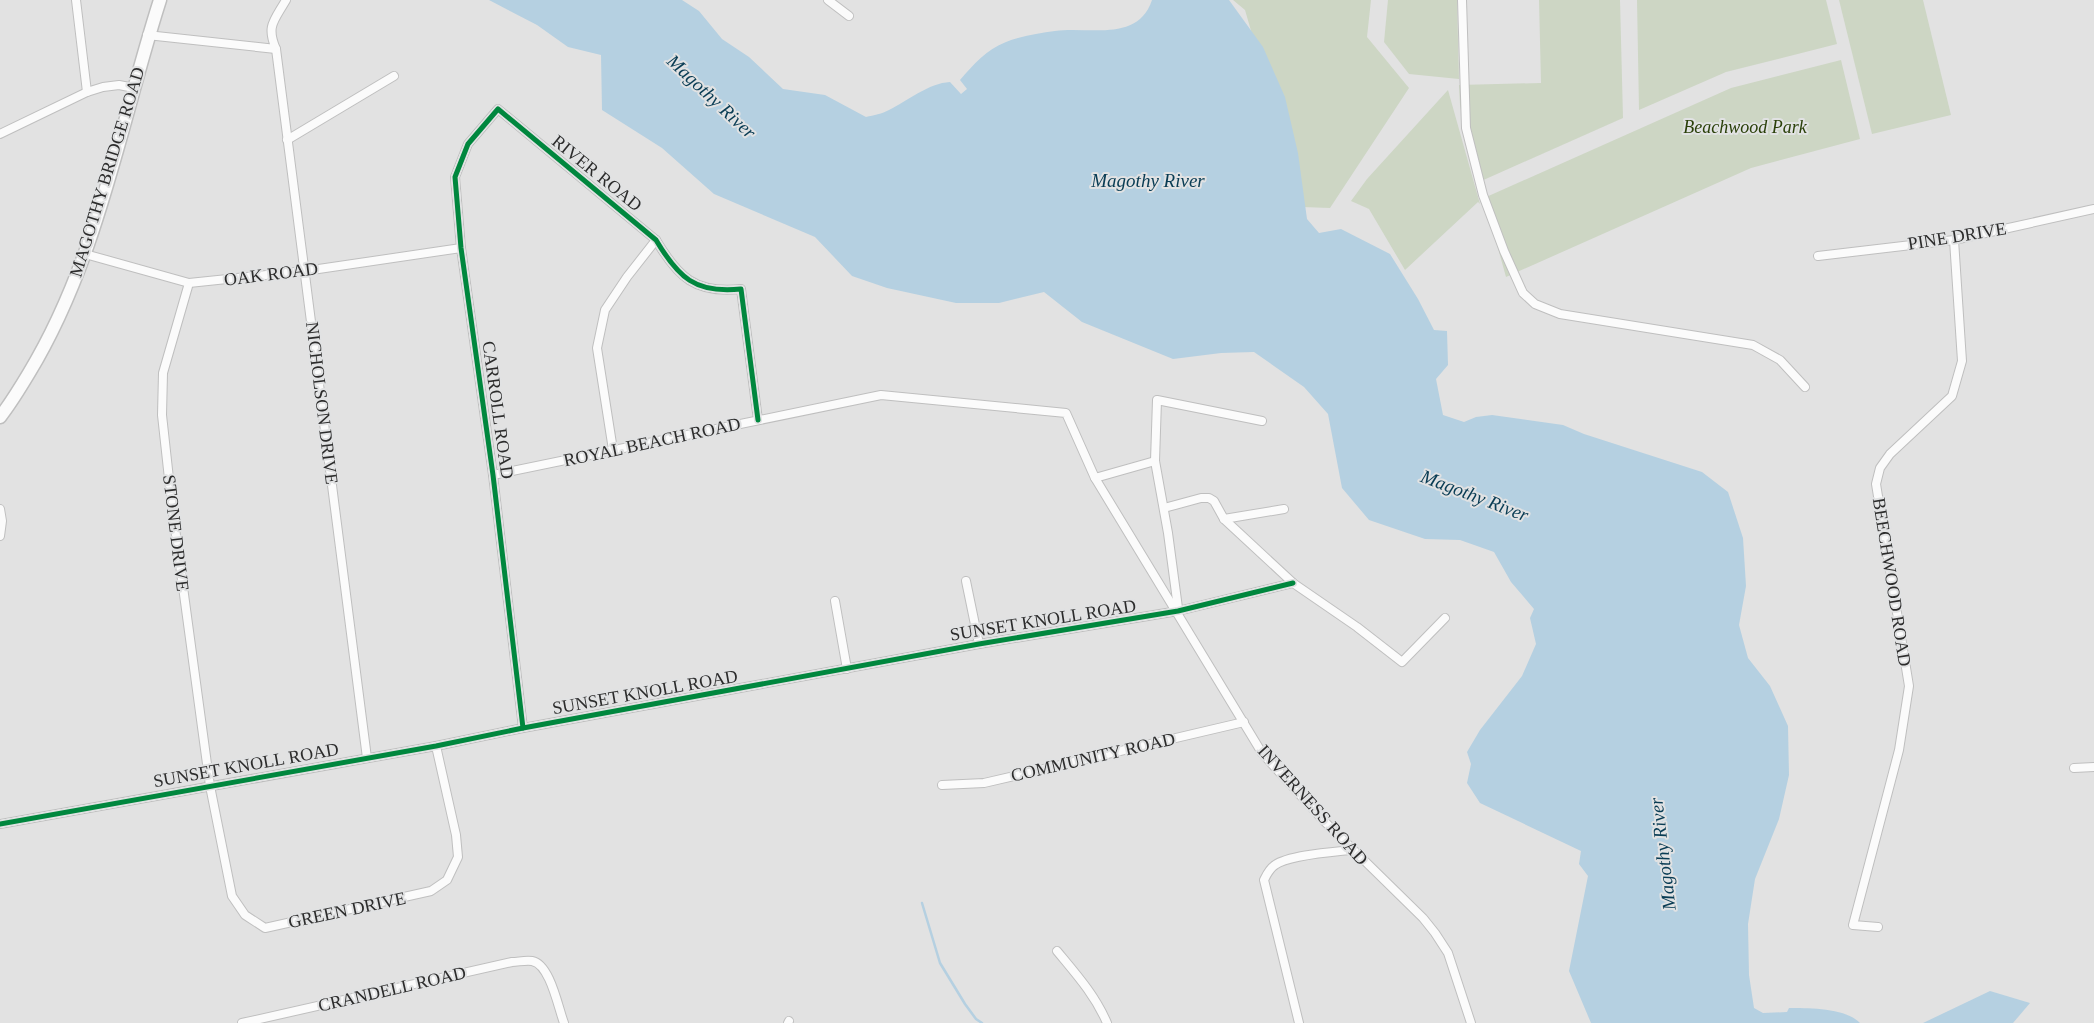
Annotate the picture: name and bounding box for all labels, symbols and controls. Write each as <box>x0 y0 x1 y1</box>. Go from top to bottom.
water label: Magothy River <box>662 49 761 143</box>
street label: MAGOTHY BRIDGE ROAD <box>66 65 148 279</box>
park label: Beachwood Park <box>1683 117 1808 137</box>
street label: RIVER ROAD <box>548 131 646 215</box>
water label: Magothy River <box>1090 170 1205 191</box>
street label: PINE DRIVE <box>1906 218 2008 254</box>
street label: OAK ROAD <box>223 258 319 290</box>
street label: NICHOLSON DRIVE <box>302 321 342 485</box>
street label: CARROLL ROAD <box>478 340 518 480</box>
street label: ROYAL BEACH ROAD <box>562 413 742 471</box>
water label: Magothy River <box>1417 465 1532 526</box>
street label: STONE DRIVE <box>159 474 193 592</box>
street label: BEECHWOOD ROAD <box>1869 496 1915 668</box>
street label: SUNSET KNOLL ROAD <box>949 595 1137 645</box>
street label: SUNSET KNOLL ROAD <box>551 666 739 718</box>
street label: COMMUNITY ROAD <box>1009 728 1177 786</box>
street label: SUNSET KNOLL ROAD <box>152 739 340 791</box>
street label: INVERNESS ROAD <box>1254 741 1372 869</box>
water label: Magothy River <box>1645 796 1680 913</box>
street label: GREEN DRIVE <box>286 888 408 932</box>
street label: CRANDELL ROAD <box>316 962 468 1016</box>

